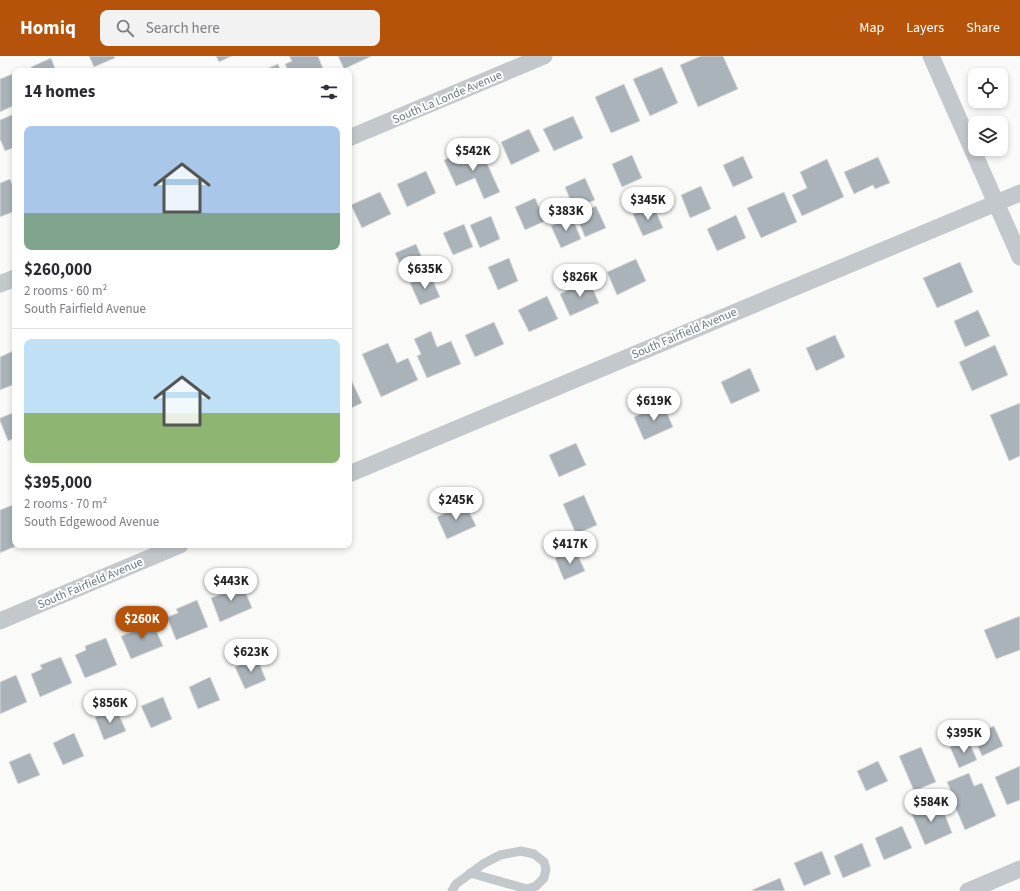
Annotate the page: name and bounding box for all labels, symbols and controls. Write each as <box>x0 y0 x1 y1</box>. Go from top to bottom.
search box <box>100 10 380 46</box>
text: Homiq <box>20 15 76 42</box>
icon: search <box>114 17 136 39</box>
text: Search here <box>146 18 220 39</box>
text: Map <box>859 18 884 38</box>
text: Layers <box>906 18 944 38</box>
text: Share <box>966 18 1000 38</box>
street label: South La Londe Avenue <box>390 67 505 128</box>
map controls <box>968 68 1008 156</box>
button: locate <box>968 68 1008 108</box>
text: 14 homes <box>24 80 95 104</box>
icon: filters <box>318 81 340 103</box>
button: layers <box>968 116 1008 156</box>
pin: $542K <box>445 138 501 172</box>
text: $542K <box>455 142 491 160</box>
icon: home <box>146 152 218 224</box>
pin: $345K <box>620 187 676 221</box>
text: $345K <box>630 191 666 209</box>
pin: $383K <box>538 198 594 232</box>
text: $383K <box>548 202 584 220</box>
pin: $635K <box>397 256 453 290</box>
text: $260,000 <box>24 258 92 282</box>
text: $635K <box>407 260 443 278</box>
pin: $826K <box>552 264 608 298</box>
text: $826K <box>562 268 598 286</box>
text: 2 rooms · 60 m² <box>24 282 107 300</box>
text: South Fairfield Avenue <box>24 300 146 318</box>
street label: South Fairfield Avenue <box>629 304 739 363</box>
icon: home <box>146 365 218 437</box>
pin: $619K <box>626 388 682 422</box>
text: $619K <box>636 392 672 410</box>
text: $395,000 <box>24 471 92 495</box>
pin: $245K <box>428 487 484 521</box>
text: $245K <box>438 491 474 509</box>
text: 2 rooms · 70 m² <box>24 495 107 513</box>
text: South Edgewood Avenue <box>24 513 159 531</box>
pin: $417K <box>542 531 598 565</box>
text: $417K <box>552 535 588 553</box>
street label: South Fairfield Avenue <box>35 554 145 613</box>
pin: $443K <box>203 568 259 602</box>
text: $443K <box>213 572 249 590</box>
pin: $260K <box>114 606 170 640</box>
text: $260K <box>124 610 160 628</box>
pin: $623K <box>223 639 279 673</box>
text: $623K <box>233 643 269 661</box>
pin: $856K <box>82 690 138 724</box>
text: $856K <box>92 694 128 712</box>
pin: $395K <box>936 720 992 754</box>
text: $395K <box>946 724 982 742</box>
pin: $584K <box>903 789 959 823</box>
text: $584K <box>913 793 949 811</box>

